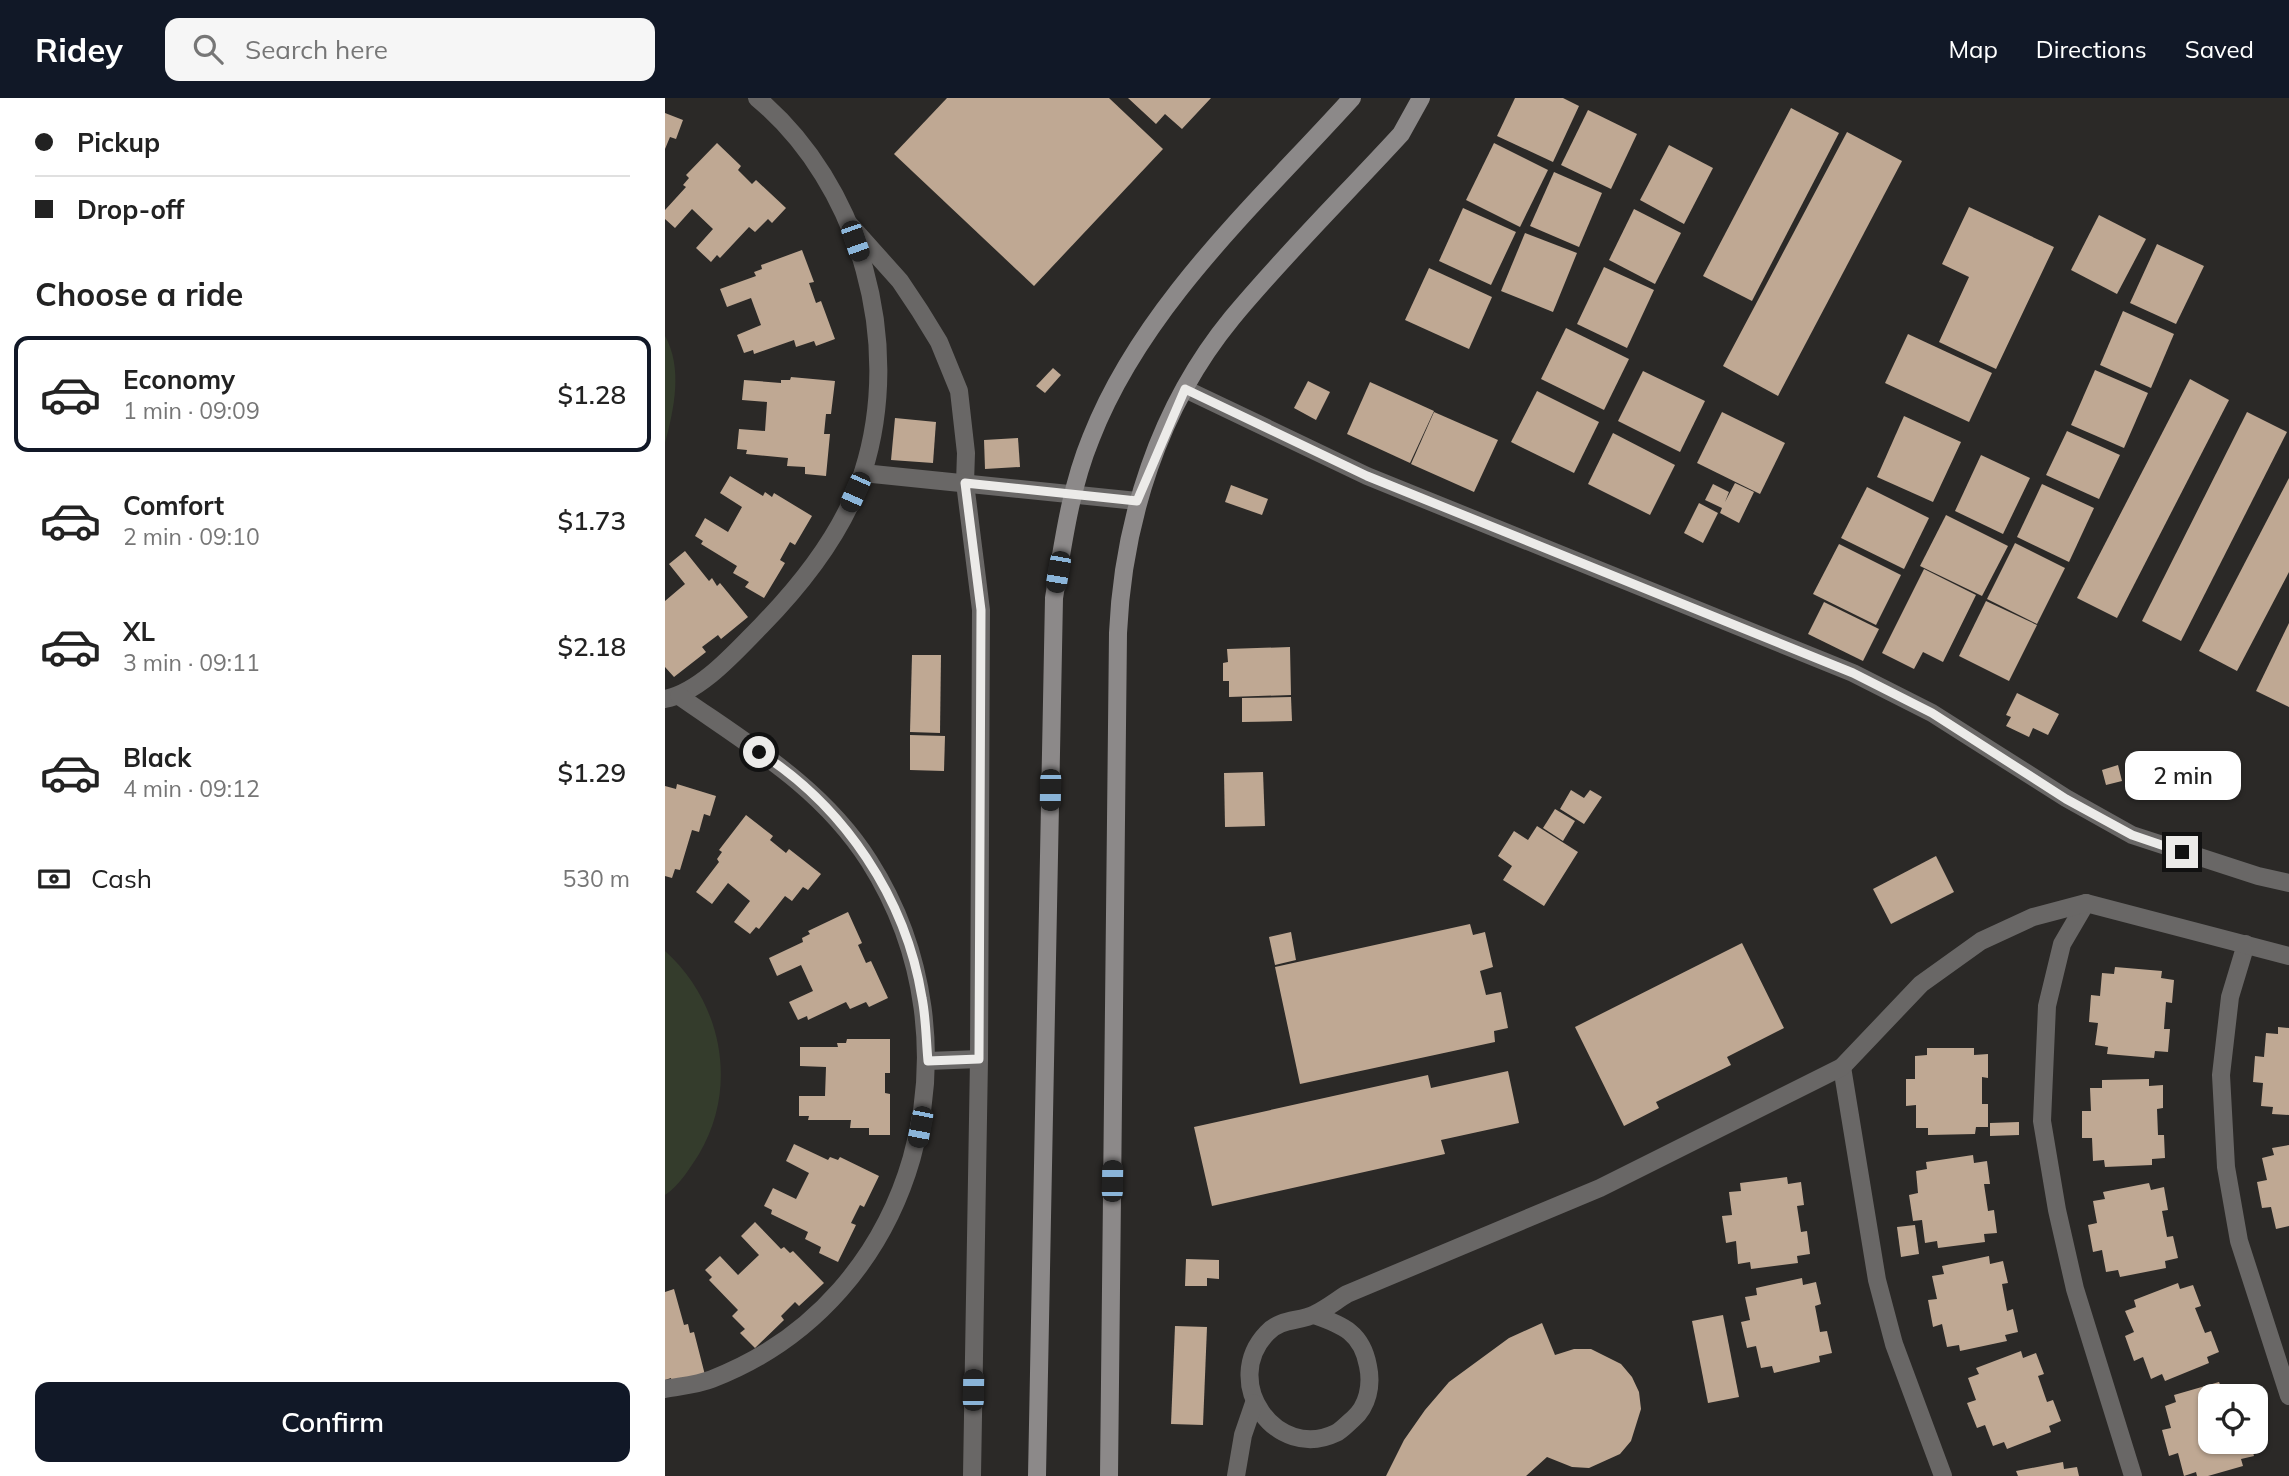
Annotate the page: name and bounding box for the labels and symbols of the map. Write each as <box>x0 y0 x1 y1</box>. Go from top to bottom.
car <box>839 218 872 264</box>
car <box>837 469 874 515</box>
car <box>1045 549 1072 595</box>
route start <box>743 736 775 768</box>
callout: 2 min <box>2124 750 2240 800</box>
car <box>1040 769 1061 811</box>
route end <box>2166 836 2198 868</box>
car <box>906 1104 935 1150</box>
car <box>1102 1160 1123 1202</box>
car <box>963 1369 984 1411</box>

